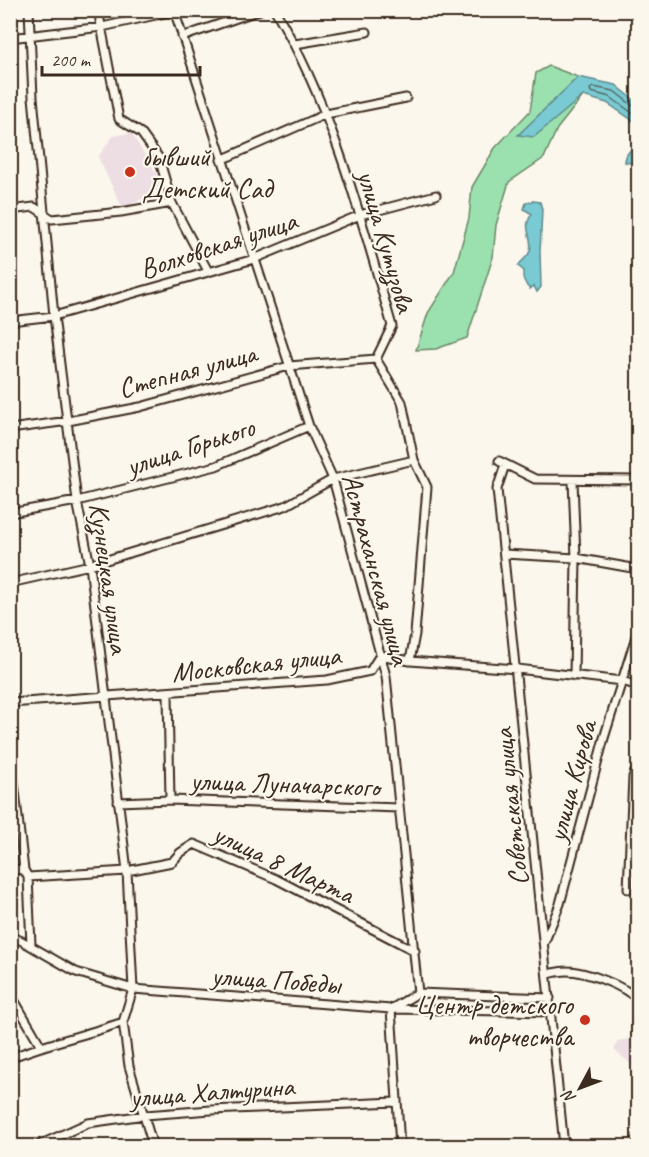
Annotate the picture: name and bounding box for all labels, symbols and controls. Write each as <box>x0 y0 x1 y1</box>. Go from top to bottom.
scale bar <box>42 39 200 77</box>
text: 200 m <box>51 49 92 71</box>
place label: бывший Детский Сад <box>142 139 275 206</box>
street label: улица Кутузова <box>348 164 424 318</box>
marker: бывший Детский Сад <box>123 165 137 179</box>
street label: Волховская улица <box>135 202 303 286</box>
street label: Степная улица <box>114 335 262 406</box>
street label: улица Горького <box>120 409 261 484</box>
street label: Астраханская улица <box>334 470 419 670</box>
street label: Кузнецкая улица <box>81 500 138 658</box>
street label: Московская улица <box>170 637 344 690</box>
street label: улица Кирова <box>538 714 605 847</box>
street label: Советская улица <box>485 725 536 887</box>
street label: улица Луначарского <box>188 763 383 804</box>
street label: улица 8 Марта <box>206 815 361 912</box>
street label: улица Победы <box>208 957 344 1002</box>
place label: Центр детского творчества <box>415 987 576 1054</box>
marker: Центр детского творчества <box>578 1013 592 1027</box>
north arrow <box>550 1058 610 1118</box>
street label: улица Халтурина <box>127 1068 297 1115</box>
text: N <box>557 1085 580 1107</box>

